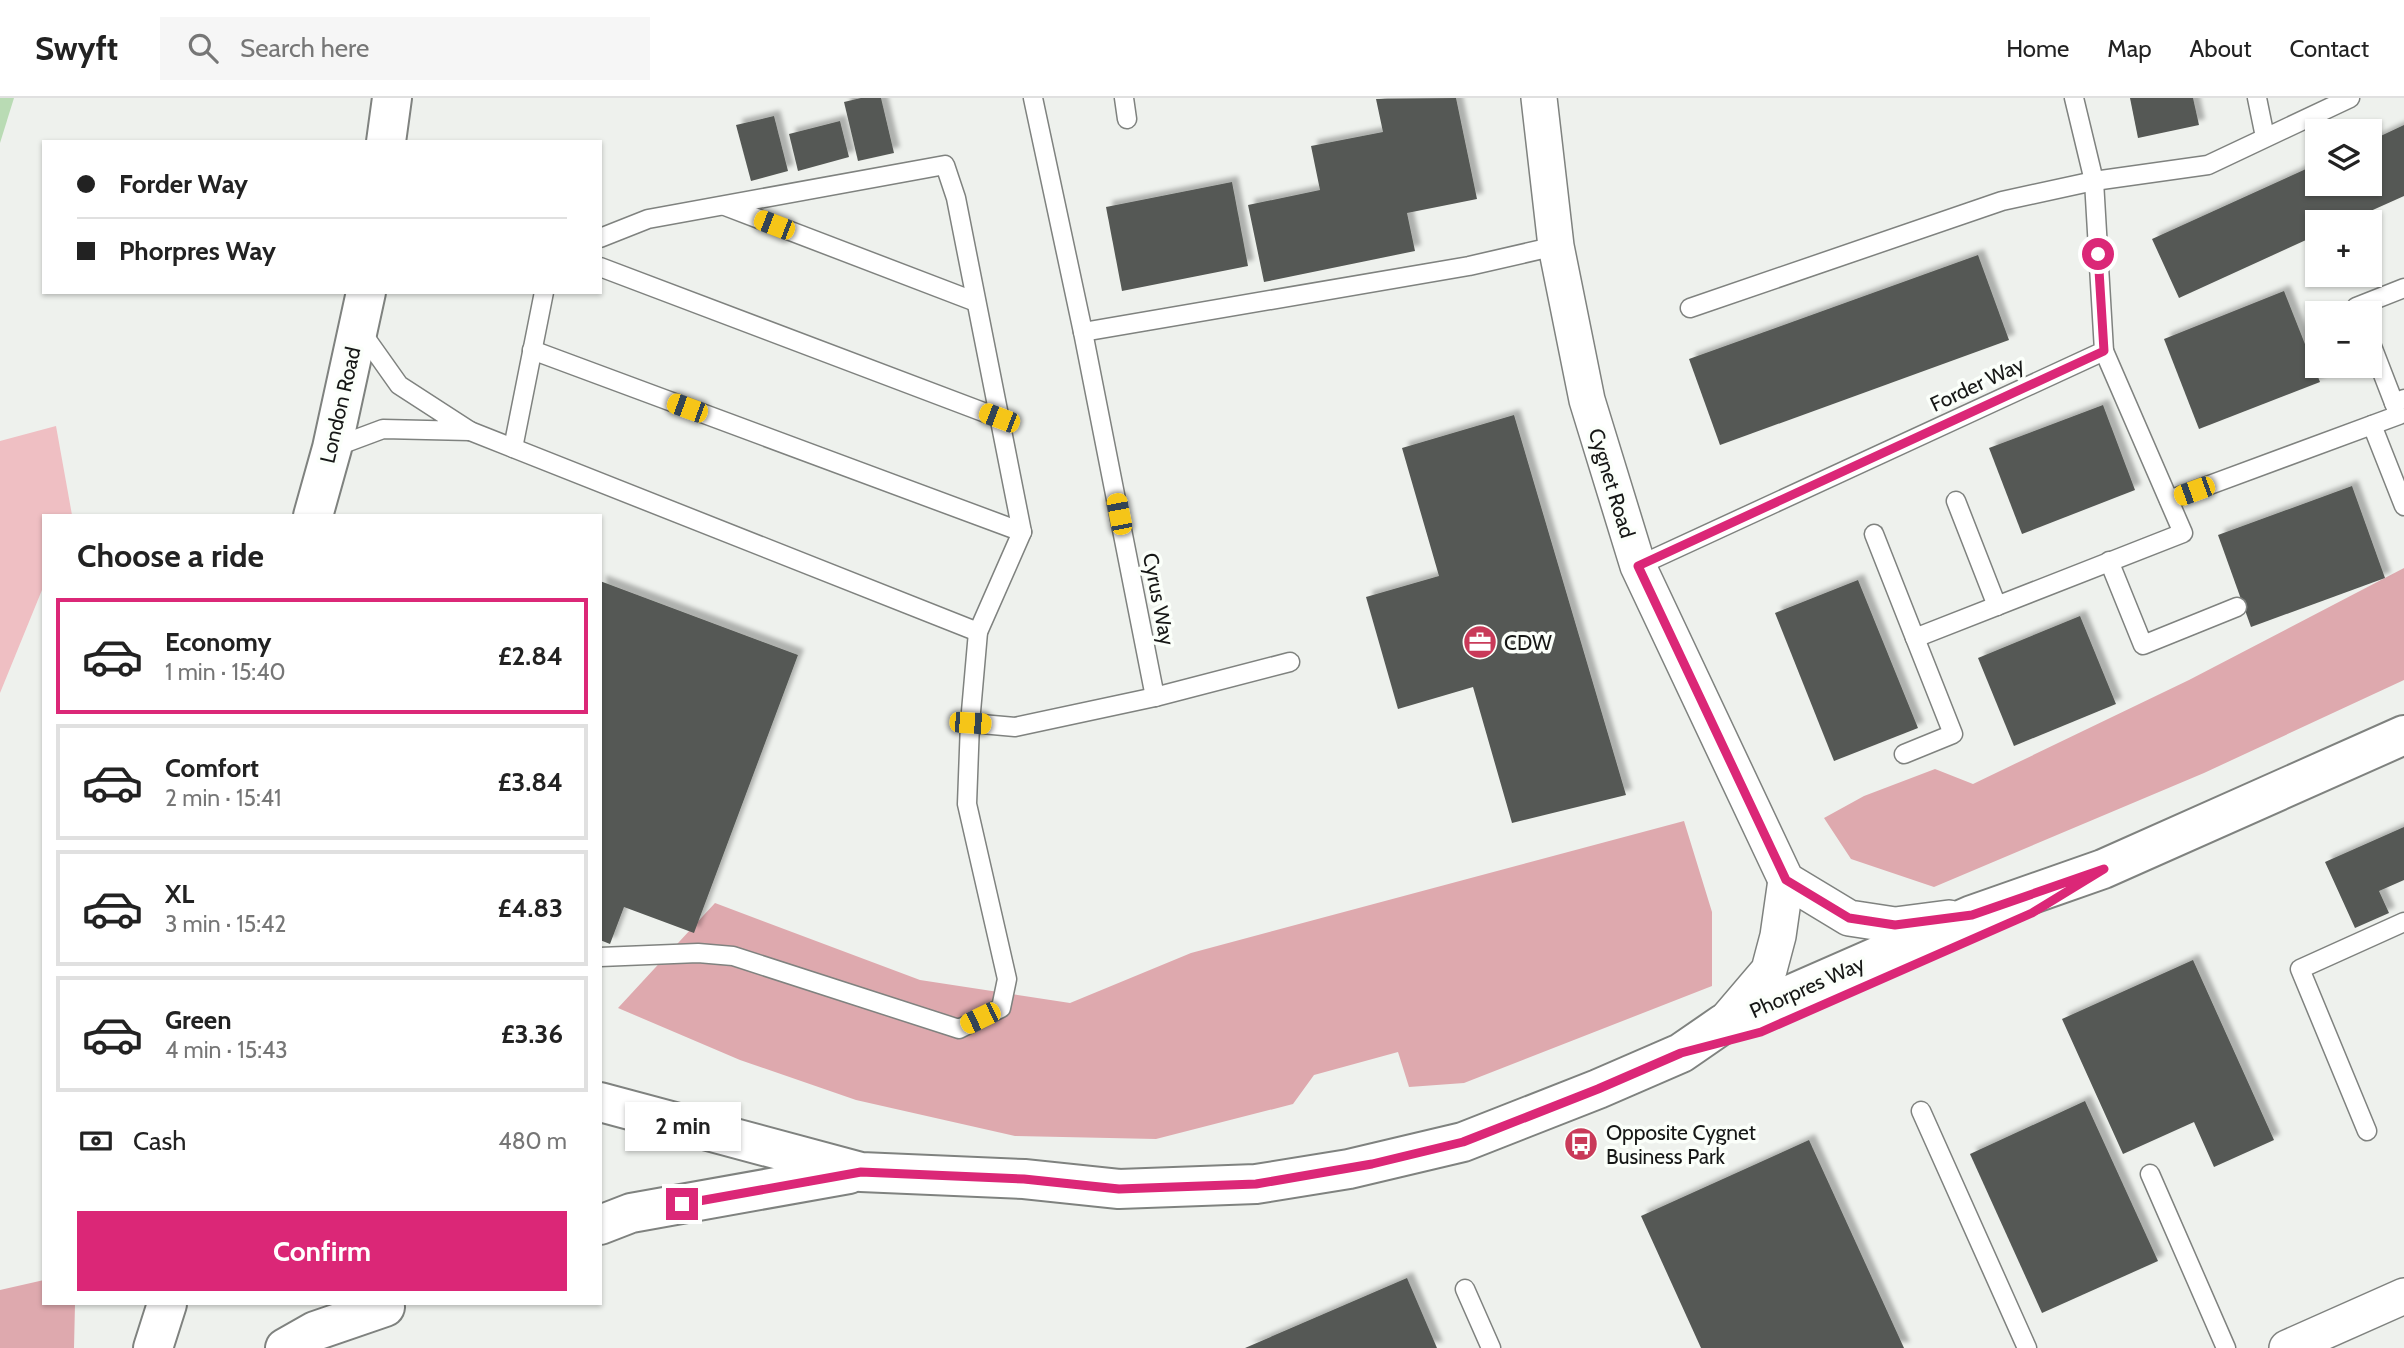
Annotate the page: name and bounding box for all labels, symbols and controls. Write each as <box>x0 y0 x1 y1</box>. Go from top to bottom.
search box <box>160 17 650 80</box>
text: Swyft <box>35 28 118 68</box>
icon: search <box>184 29 222 67</box>
text: Search here <box>240 32 369 64</box>
text: Home <box>2006 34 2069 63</box>
text: Map <box>2107 34 2152 63</box>
text: About <box>2190 34 2252 63</box>
text: Contact <box>2290 34 2369 63</box>
map controls <box>2305 119 2382 378</box>
button: layers <box>2305 119 2382 196</box>
text: Forder Way <box>119 168 248 200</box>
car <box>751 208 798 242</box>
button: + <box>2305 210 2382 287</box>
text: Phorpres Way <box>119 235 276 267</box>
route start <box>2082 238 2114 270</box>
button: − <box>2305 301 2382 378</box>
street label: London Road <box>314 344 366 466</box>
street label: Forder Way <box>1926 351 2028 417</box>
car <box>664 391 711 425</box>
car <box>976 401 1023 435</box>
street label: Cygnet Road <box>1583 425 1641 541</box>
car <box>2171 474 2218 508</box>
car <box>1105 491 1134 537</box>
text: Choose a ride <box>77 536 264 575</box>
street label: Cyrus Way <box>1138 551 1180 648</box>
office icon: CDW <box>1461 623 1499 661</box>
icon: car <box>81 625 144 688</box>
text: Economy <box>165 626 271 658</box>
place label: CDW <box>1504 630 1552 655</box>
text: £2.84 <box>498 640 563 672</box>
text: 1 min · 15:40 <box>165 658 285 686</box>
car <box>949 711 992 735</box>
icon: car <box>81 751 144 814</box>
text: Comfort <box>165 752 259 784</box>
text: £3.84 <box>498 766 563 798</box>
text: 2 min · 15:41 <box>165 784 281 812</box>
icon: car <box>81 877 144 940</box>
text: XL <box>165 878 194 910</box>
text: £4.83 <box>498 892 563 924</box>
text: 3 min · 15:42 <box>165 910 286 938</box>
street label: Phorpres Way <box>1746 950 1869 1023</box>
car <box>957 999 1004 1037</box>
icon: car <box>81 1003 144 1066</box>
text: Green <box>165 1004 232 1036</box>
text: £3.36 <box>501 1018 563 1050</box>
text: 4 min · 15:43 <box>165 1036 288 1064</box>
callout: 2 min <box>624 1102 740 1152</box>
text: 2 min <box>655 1112 711 1140</box>
place label: Opposite Cygnet Business Park <box>1606 1120 1756 1169</box>
icon: cash <box>77 1122 115 1160</box>
text: Cash <box>133 1125 186 1157</box>
bus stop icon: Opposite Cygnet Business Park <box>1562 1125 1600 1163</box>
text: 480 m <box>498 1127 567 1155</box>
route end <box>666 1188 698 1220</box>
button: Confirm <box>77 1211 567 1291</box>

